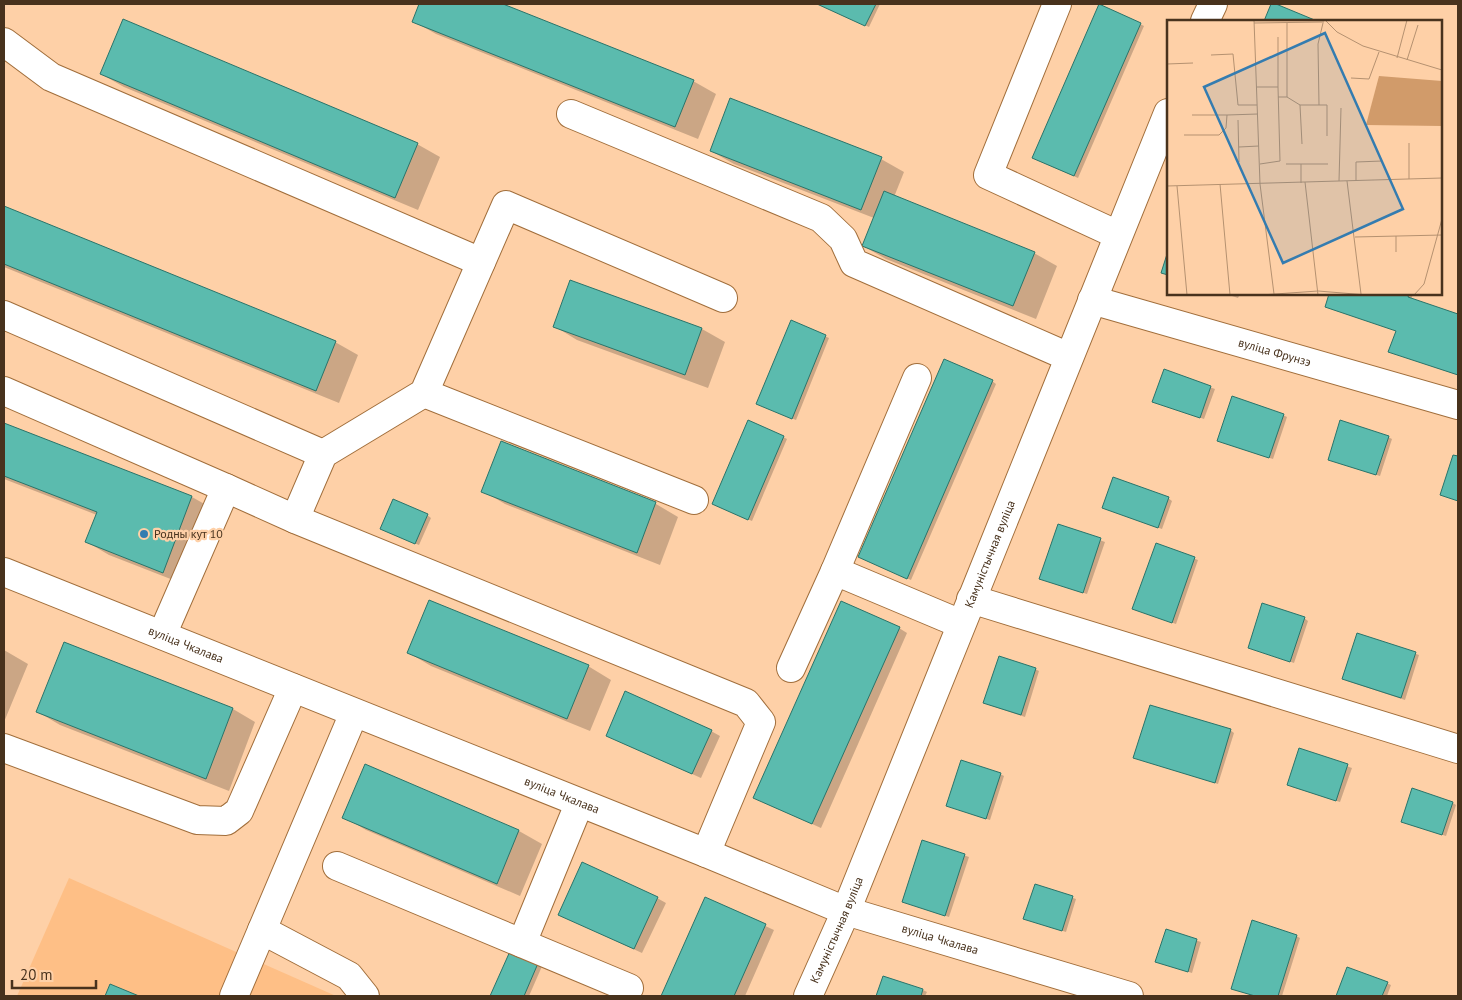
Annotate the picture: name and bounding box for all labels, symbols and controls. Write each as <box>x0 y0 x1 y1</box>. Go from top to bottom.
inset map <box>1167 20 1442 295</box>
street label: вуліца Фрунзэ <box>1237 334 1313 369</box>
street label: Камуністычная вуліца <box>961 498 1018 610</box>
place label: Родны кут 10 <box>154 526 223 541</box>
marker: Родны кут 10 <box>138 528 150 540</box>
street label: вуліца Чкалава <box>147 623 226 666</box>
street label: вуліца Чкалава <box>523 773 602 817</box>
street label: Камуністычная вуліца <box>807 874 866 986</box>
street label: вуліца Чкалава <box>900 920 981 957</box>
scale bar <box>12 958 96 990</box>
text: 20 m <box>20 965 53 984</box>

